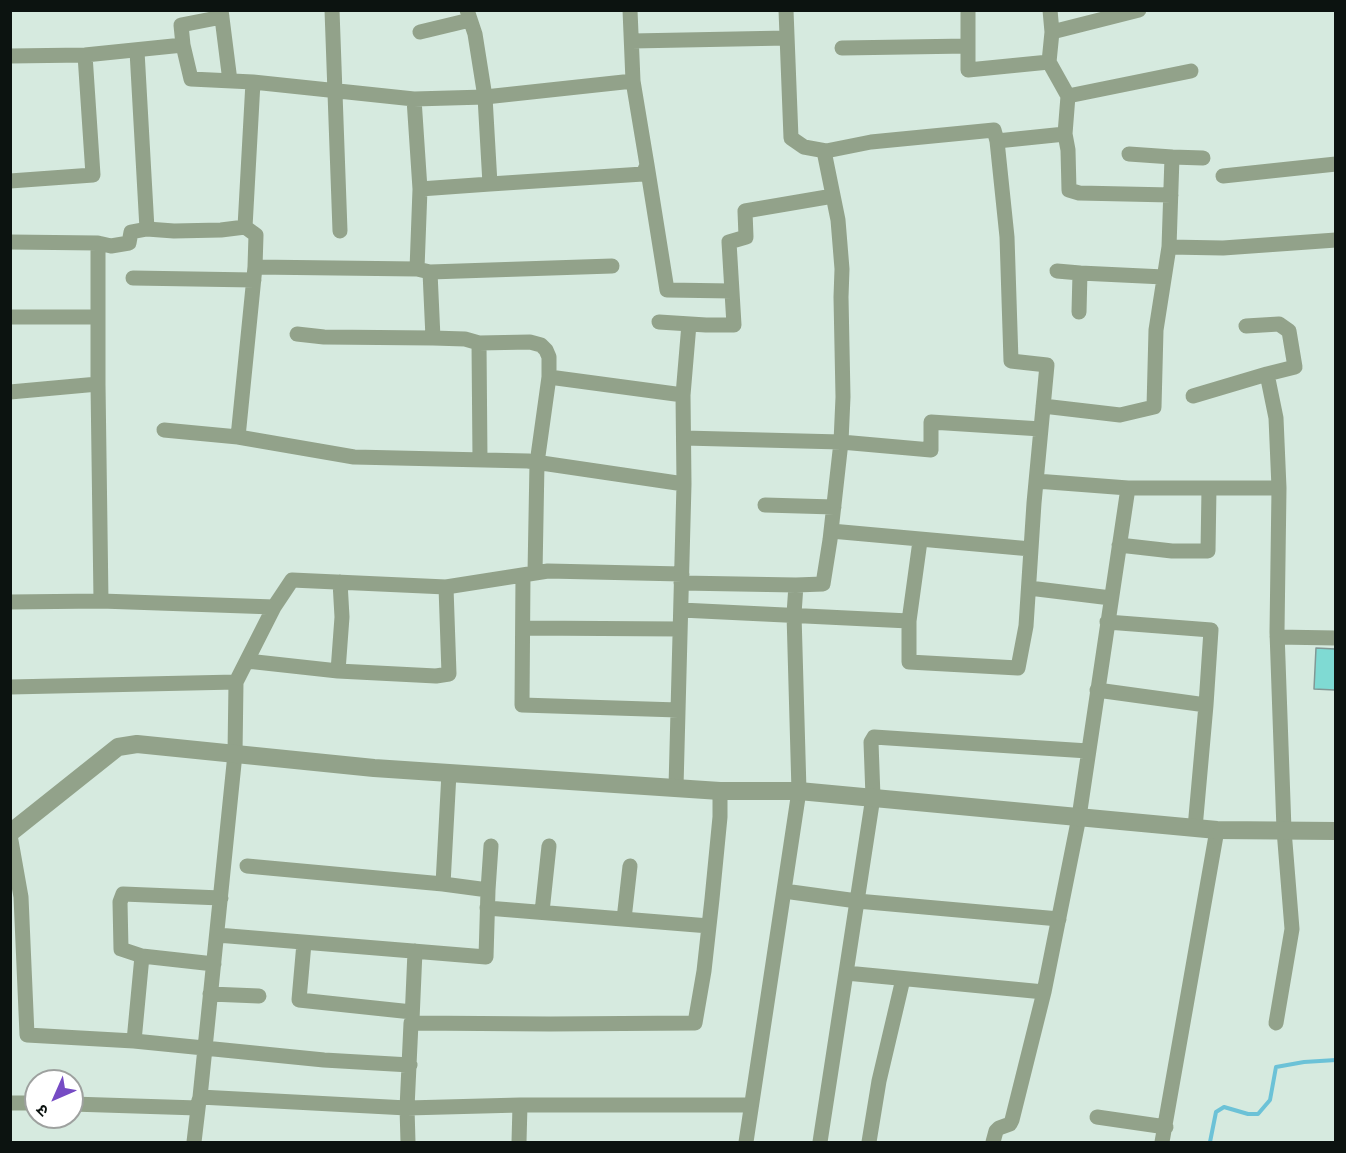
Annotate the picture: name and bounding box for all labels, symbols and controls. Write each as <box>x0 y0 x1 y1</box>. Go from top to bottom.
north arrow <box>24 1069 84 1129</box>
text: उ <box>33 1101 52 1120</box>

